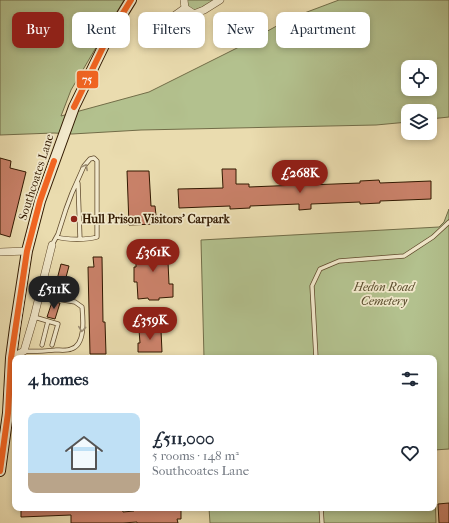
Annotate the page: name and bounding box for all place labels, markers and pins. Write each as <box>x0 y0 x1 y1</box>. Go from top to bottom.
pin: £268K <box>272 160 328 194</box>
place label: Hull Prison Visitors' Carpark <box>82 212 231 227</box>
marker: Hull Prison Visitors' Carpark <box>69 214 79 224</box>
pin: £361K <box>125 239 181 273</box>
pin: £511K <box>26 276 82 310</box>
pin: £359K <box>122 307 178 341</box>

